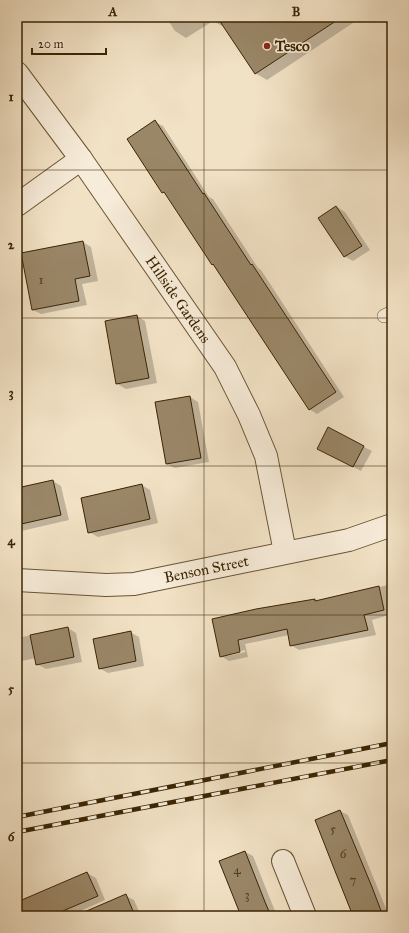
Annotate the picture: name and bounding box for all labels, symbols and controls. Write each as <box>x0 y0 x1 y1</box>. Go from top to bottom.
text: A <box>108 4 118 20</box>
text: B <box>292 4 301 20</box>
scale bar <box>32 30 106 56</box>
text: 20 m <box>38 37 64 51</box>
place label: Tesco <box>274 37 310 55</box>
marker: Tesco <box>262 41 272 51</box>
text: 1 <box>8 89 14 105</box>
text: 2 <box>8 237 15 253</box>
street label: Hillside Gardens <box>142 252 215 347</box>
house number: 1 <box>38 272 44 288</box>
text: 3 <box>8 385 14 401</box>
text: 4 <box>7 533 15 549</box>
street label: Benson Street <box>162 552 251 587</box>
text: 5 <box>8 681 15 697</box>
house number: 5 <box>330 821 336 837</box>
text: 6 <box>8 829 16 845</box>
house number: 6 <box>340 846 347 862</box>
house number: 4 <box>233 862 241 878</box>
house number: 7 <box>350 872 357 888</box>
house number: 3 <box>244 887 250 903</box>

